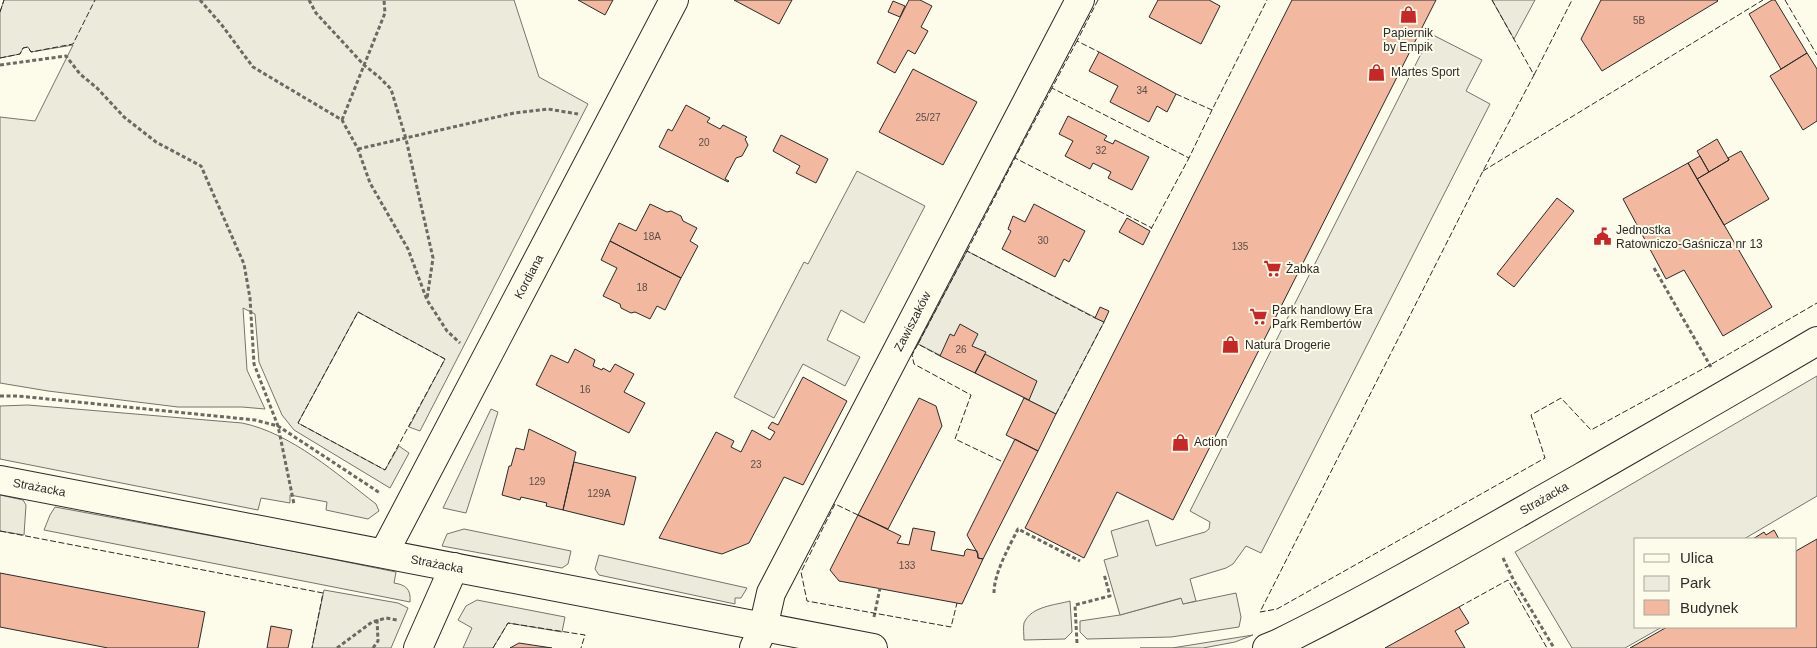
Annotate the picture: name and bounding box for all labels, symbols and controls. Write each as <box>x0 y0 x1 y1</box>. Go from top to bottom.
shop icon: Papiernik by Empik <box>1398 4 1418 24</box>
house number: 5B <box>1633 15 1645 26</box>
place label: Papiernik by Empik <box>1383 26 1434 54</box>
shop icon: Martes Sport <box>1367 62 1387 82</box>
place label: Martes Sport <box>1391 65 1460 79</box>
house number: 34 <box>1136 85 1148 96</box>
house number: 25/27 <box>915 112 941 123</box>
house number: 20 <box>698 137 710 148</box>
house number: 32 <box>1095 145 1107 156</box>
place label: Jednostka Ratowniczo-Gaśnicza nr 13 <box>1616 223 1763 251</box>
public building icon: Jednostka Ratowniczo-Gaśnicza nr 13 <box>1592 227 1612 247</box>
house number: 18A <box>643 231 661 242</box>
house number: 30 <box>1037 235 1049 246</box>
house number: 135 <box>1232 241 1249 252</box>
street label: Kordiana <box>512 252 546 301</box>
supermarket icon: Żabka <box>1262 259 1282 279</box>
place label: Żabka <box>1286 262 1320 276</box>
house number: 18 <box>636 282 648 293</box>
street label: Zawiszaków <box>891 289 934 354</box>
place label: Park handlowy Era Park Rembertów <box>1272 303 1373 331</box>
supermarket icon: Park handlowy Era Park Rembertów <box>1248 307 1268 327</box>
shop icon: Natura Drogerie <box>1221 335 1241 355</box>
place label: Natura Drogerie <box>1245 338 1331 352</box>
house number: 26 <box>955 344 967 355</box>
house number: 16 <box>579 384 591 395</box>
shop icon: Action <box>1170 432 1190 452</box>
place label: Action <box>1194 435 1227 449</box>
house number: 23 <box>750 459 762 470</box>
street label: Strażacka <box>12 476 67 500</box>
house number: 129 <box>529 476 546 487</box>
street label: Strażacka <box>1517 479 1571 518</box>
house number: 129A <box>587 488 611 499</box>
legend <box>1634 538 1797 628</box>
text: Ulica <box>1680 549 1714 566</box>
street label: Strażacka <box>409 552 465 576</box>
house number: 133 <box>899 560 916 571</box>
text: Park <box>1680 574 1711 591</box>
text: Budynek <box>1680 599 1739 616</box>

